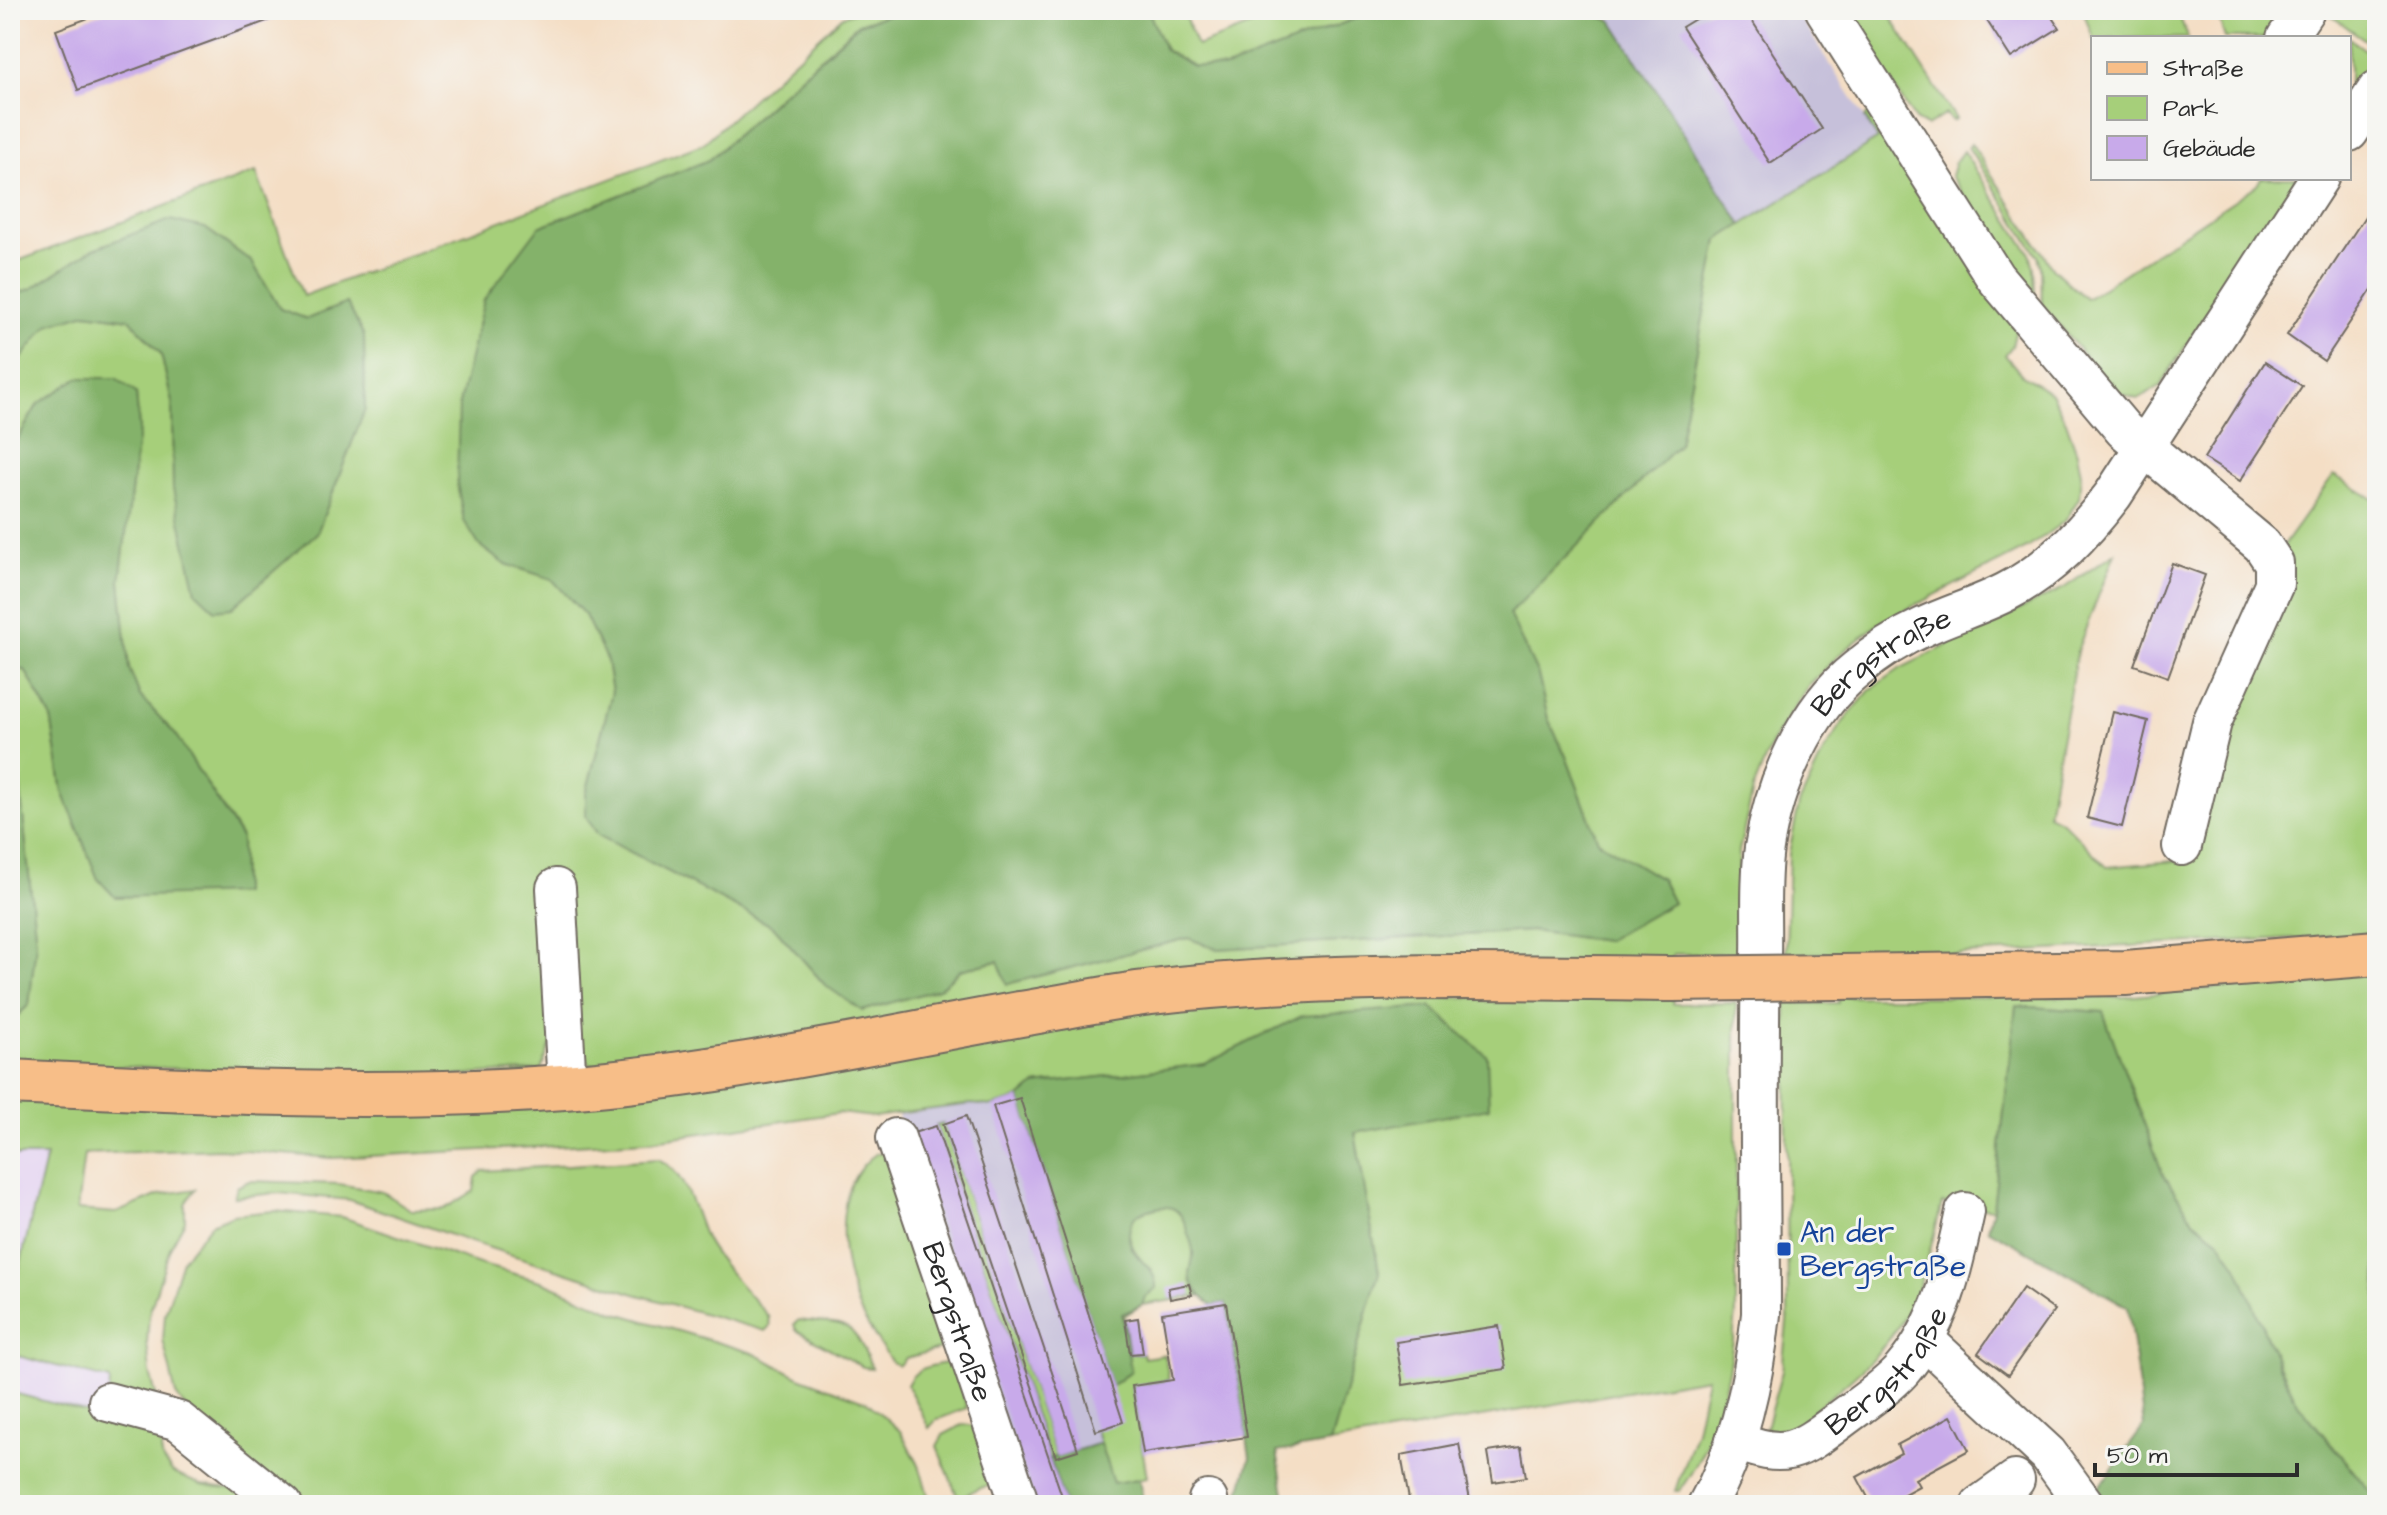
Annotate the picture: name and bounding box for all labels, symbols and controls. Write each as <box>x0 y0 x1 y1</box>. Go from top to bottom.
legend <box>2091 36 2351 180</box>
text: Straße <box>2163 52 2244 86</box>
text: Park <box>2163 92 2219 126</box>
text: Gebäude <box>2163 132 2256 166</box>
street label: Bergstraße <box>1801 597 1958 725</box>
place label: An der Bergstraße <box>1800 1212 1966 1289</box>
street label: Bergstraße <box>911 1237 1004 1408</box>
marker: An der Bergstraße <box>1775 1240 1793 1258</box>
street label: Bergstraße <box>1816 1300 1959 1446</box>
scale bar <box>2095 1427 2297 1477</box>
text: 50 m <box>2107 1439 2168 1473</box>

